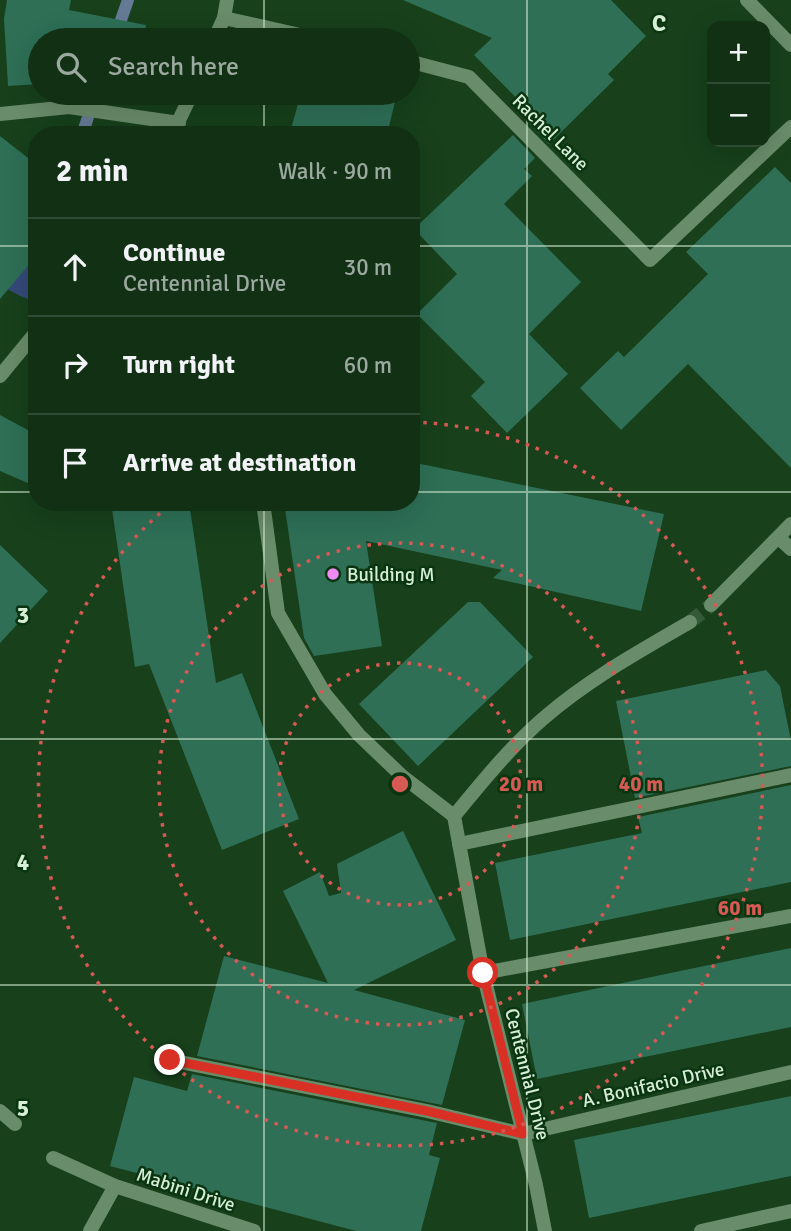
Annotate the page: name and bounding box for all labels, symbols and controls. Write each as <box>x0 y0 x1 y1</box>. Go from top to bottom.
text: C <box>652 9 666 38</box>
map controls <box>707 21 770 147</box>
button: + <box>707 21 770 84</box>
search box <box>28 28 420 105</box>
icon: search <box>52 48 90 86</box>
text: Search here <box>108 51 239 83</box>
button: − <box>707 84 770 147</box>
street label: Rachel Lane <box>507 89 594 176</box>
text: 2 min <box>56 153 128 190</box>
text: Walk · 90 m <box>278 157 392 186</box>
text: Continue <box>123 237 225 269</box>
icon: ahead <box>56 248 94 286</box>
text: 30 m <box>344 253 392 282</box>
text: Centennial Drive <box>123 269 286 298</box>
icon: right <box>56 346 94 384</box>
text: Turn right <box>123 349 235 381</box>
text: 60 m <box>344 351 392 380</box>
icon: arrive <box>56 444 94 482</box>
text: Arrive at destination <box>123 447 356 479</box>
place label: Building M <box>347 563 435 587</box>
marker: Building M <box>325 566 341 582</box>
text: 3 <box>17 601 29 630</box>
text: 20 m <box>499 771 543 797</box>
text: 40 m <box>619 771 663 797</box>
centre of rings <box>388 772 412 796</box>
text: 4 <box>17 848 29 877</box>
text: 60 m <box>718 895 762 921</box>
route start <box>467 957 498 988</box>
street label: Centennial Drive <box>499 1006 555 1143</box>
route end <box>154 1044 185 1075</box>
street label: A. Bonifacio Drive <box>580 1057 727 1113</box>
text: 5 <box>17 1094 29 1123</box>
street label: Mabini Drive <box>133 1163 238 1217</box>

